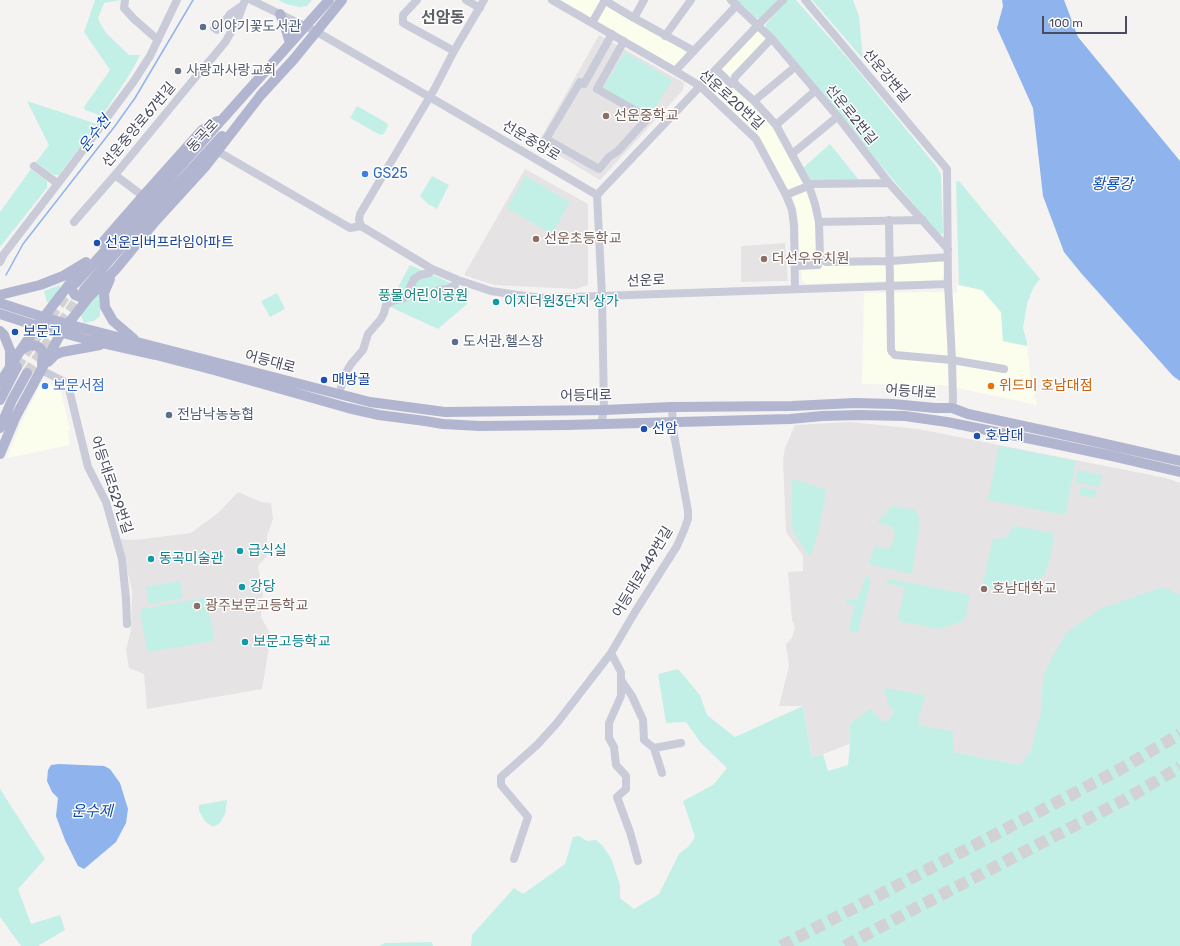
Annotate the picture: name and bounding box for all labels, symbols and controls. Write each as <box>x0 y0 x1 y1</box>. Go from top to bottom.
district label: 선암동 <box>421 8 465 28</box>
scale bar <box>1044 8 1129 34</box>
text: 100 m <box>1049 16 1083 30</box>
place label: 이야기꽃도서관 <box>211 19 301 35</box>
marker: 이야기꽃도서관 <box>198 22 208 32</box>
street label: 선운강변길 <box>859 46 913 106</box>
place label: 사랑과사랑교회 <box>186 63 276 79</box>
marker: 사랑과사랑교회 <box>173 66 183 76</box>
street label: 선운로20번길 <box>695 66 767 134</box>
street label: 선운중앙로67번길 <box>99 79 179 171</box>
street label: 선운로2번길 <box>822 81 880 149</box>
place label: 선운중학교 <box>614 108 678 124</box>
marker: 선운중학교 <box>601 111 611 121</box>
water label: 운수천 <box>75 112 115 156</box>
street label: 동곡로 <box>184 116 222 156</box>
street label: 선운중앙로 <box>499 117 563 165</box>
place label: GS25 <box>373 166 408 182</box>
marker: GS25 <box>360 169 370 179</box>
water label: 황룡강 <box>1091 176 1133 194</box>
place label: 선운초등학교 <box>544 231 621 247</box>
marker: 선운초등학교 <box>531 234 541 244</box>
place label: 선운리버프라임아파트 <box>105 235 234 251</box>
marker: 선운리버프라임아파트 <box>92 238 102 248</box>
place label: 더선우유치원 <box>772 251 849 267</box>
marker: 더선우유치원 <box>759 254 769 264</box>
street label: 선운로 <box>626 272 666 290</box>
park label: 풍물어린이공원 <box>378 288 468 304</box>
place label: 이지더원3단지 상가 <box>504 294 619 310</box>
marker: 이지더원3단지 상가 <box>491 297 501 307</box>
place label: 보문고 <box>23 324 62 340</box>
marker: 보문고 <box>10 327 20 337</box>
place label: 도서관,헬스장 <box>463 334 544 350</box>
marker: 도서관,헬스장 <box>450 337 460 347</box>
street label: 어등대로 <box>243 347 297 377</box>
place label: 매방골 <box>332 372 371 388</box>
marker: 매방골 <box>319 375 329 385</box>
place label: 보문서점 <box>53 378 105 394</box>
place label: 위드미 호남대점 <box>999 378 1093 394</box>
marker: 보문서점 <box>40 381 50 391</box>
marker: 위드미 호남대점 <box>986 381 996 391</box>
street label: 어등대로 <box>885 382 937 402</box>
street label: 어등대로 <box>560 387 612 405</box>
place label: 전남낙농농협 <box>177 407 254 423</box>
marker: 전남낙농농협 <box>164 410 174 420</box>
place label: 선암 <box>652 421 678 437</box>
marker: 선암 <box>639 424 649 434</box>
place label: 호남대 <box>985 428 1024 444</box>
marker: 호남대 <box>972 431 982 441</box>
street label: 어등대로529번길 <box>86 434 136 536</box>
street label: 어등대로449번길 <box>609 524 677 620</box>
place label: 급식실 <box>248 543 287 559</box>
marker: 급식실 <box>235 546 245 556</box>
place label: 동곡미술관 <box>159 551 223 567</box>
marker: 동곡미술관 <box>146 554 156 564</box>
place label: 강당 <box>250 579 276 595</box>
place label: 호남대학교 <box>992 581 1056 597</box>
marker: 강당 <box>237 582 247 592</box>
marker: 호남대학교 <box>979 584 989 594</box>
place label: 광주보문고등학교 <box>205 598 308 614</box>
marker: 광주보문고등학교 <box>192 601 202 611</box>
place label: 보문고등학교 <box>253 634 330 650</box>
marker: 보문고등학교 <box>240 637 250 647</box>
water label: 운수제 <box>71 803 113 821</box>

